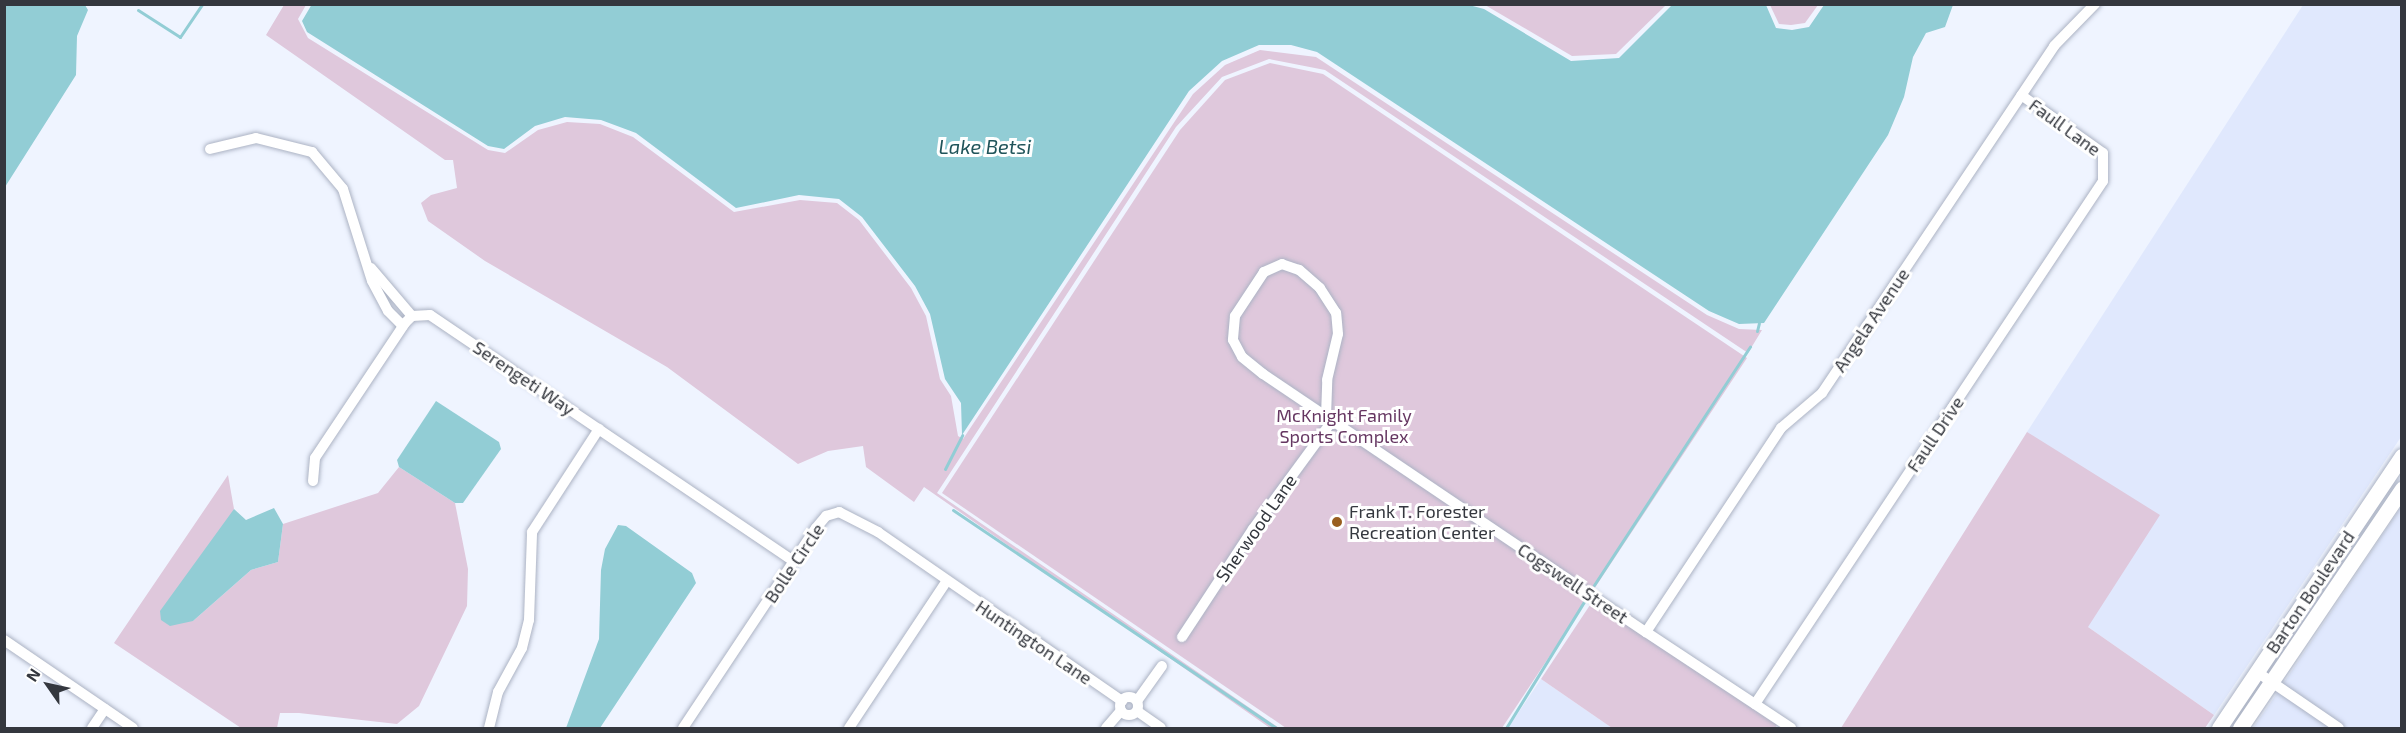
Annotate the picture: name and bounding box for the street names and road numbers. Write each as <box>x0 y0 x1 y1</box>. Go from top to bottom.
street label: Faull Lane <box>2025 94 2105 160</box>
street label: Angela Avenue <box>1828 264 1914 376</box>
street label: Serengeti Way <box>469 336 579 420</box>
street label: Faull Drive <box>1902 392 1968 476</box>
street label: Sherwood Lane <box>1211 470 1301 586</box>
street label: Bolle Circle <box>760 519 828 607</box>
street label: Barton Boulevard <box>2261 527 2359 657</box>
street label: Cogswell Street <box>1514 538 1632 628</box>
street label: Huntington Lane <box>972 595 1096 689</box>

